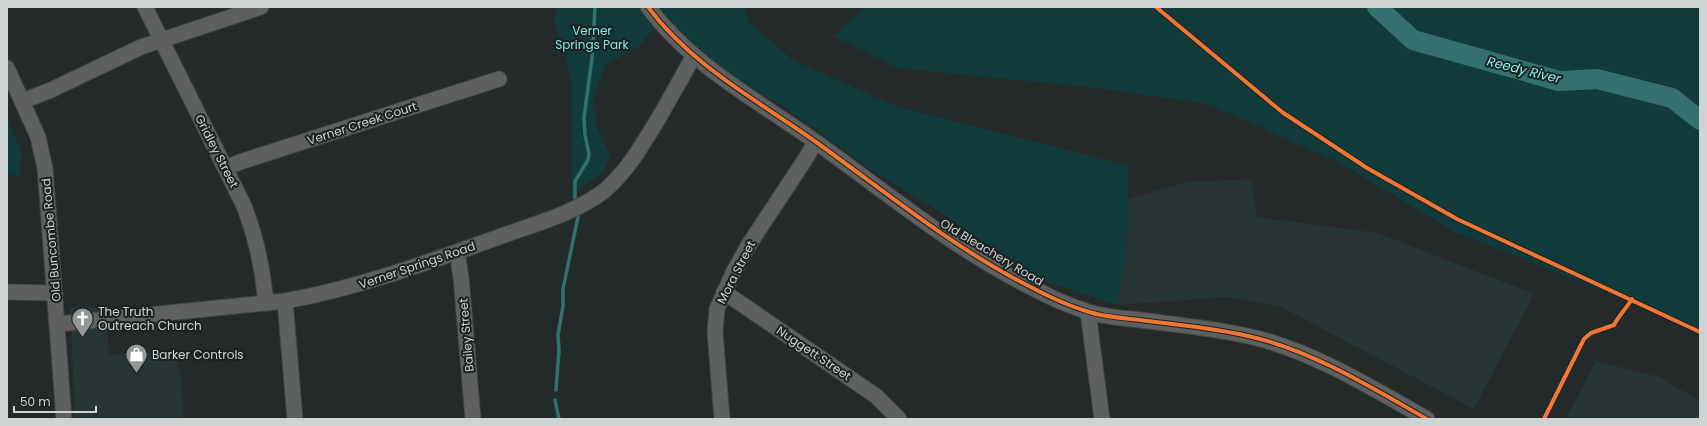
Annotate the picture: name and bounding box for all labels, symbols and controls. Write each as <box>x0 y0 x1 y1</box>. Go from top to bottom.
park label: Verner Springs Park <box>555 22 630 53</box>
water label: Reedy River <box>1485 52 1564 89</box>
street label: Verner Creek Court <box>305 97 419 149</box>
street label: Gridley Street <box>191 111 243 191</box>
street label: Old Buncombe Road <box>37 178 65 302</box>
street label: Old Bleachery Road <box>937 214 1047 290</box>
street label: Verner Springs Road <box>357 237 477 293</box>
street label: Mora Street <box>713 237 759 307</box>
street label: Bailey Street <box>454 297 478 373</box>
place label: The Truth Outreach Church <box>98 303 202 334</box>
church icon: The Truth Outreach Church <box>69 305 95 338</box>
street label: Nuggett Street <box>773 322 855 384</box>
shop icon: Barker Controls <box>123 341 149 374</box>
place label: Barker Controls <box>152 346 244 363</box>
scale bar <box>14 388 96 414</box>
text: 50 m <box>20 393 51 410</box>

